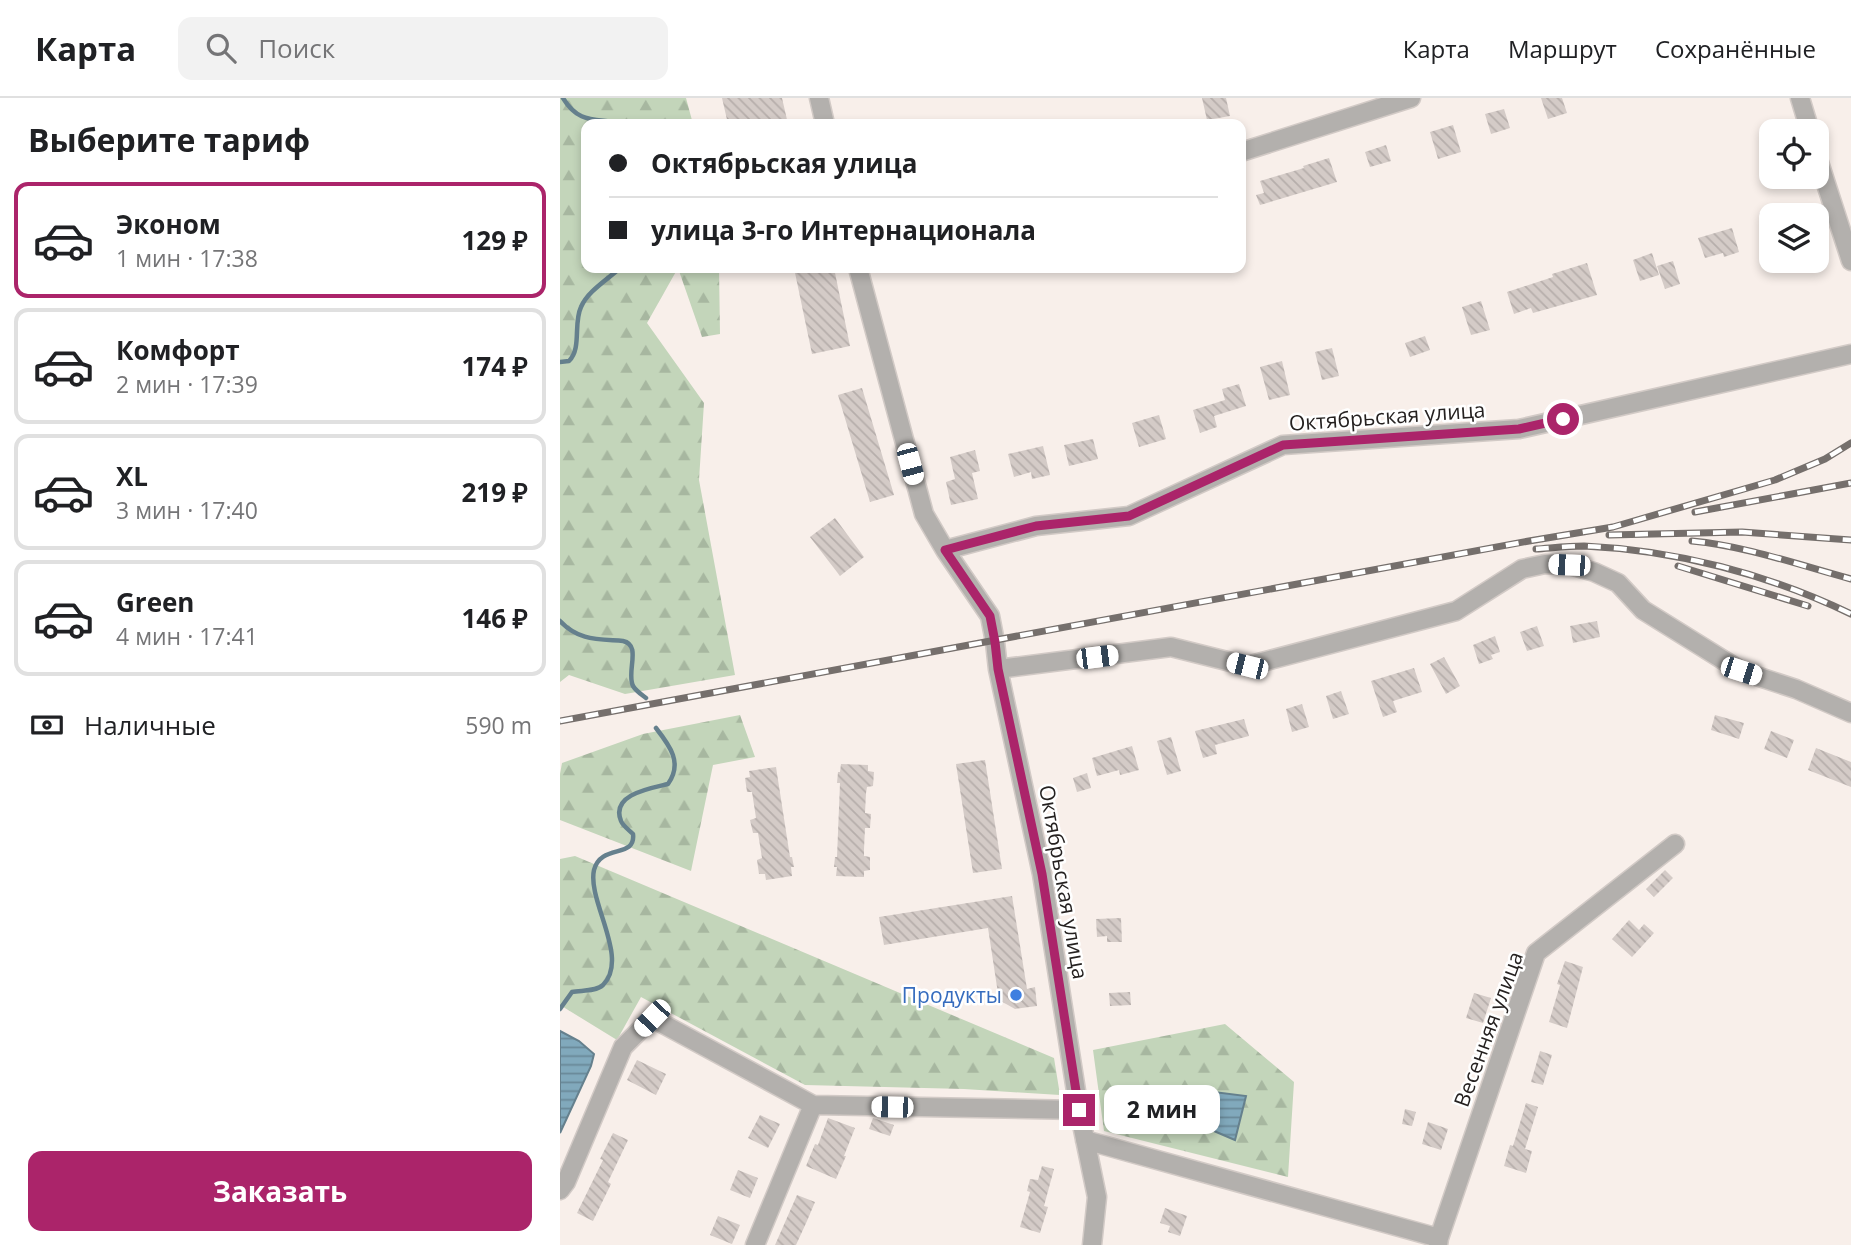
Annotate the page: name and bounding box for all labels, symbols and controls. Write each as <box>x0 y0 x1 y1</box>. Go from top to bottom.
search box <box>178 17 668 80</box>
text: Карта <box>35 26 136 71</box>
icon: search <box>202 29 240 67</box>
text: Поиск <box>258 30 335 66</box>
text: Карта <box>1403 32 1470 65</box>
text: Маршрут <box>1508 32 1617 65</box>
text: Сохранённые <box>1655 32 1816 65</box>
text: Выберите тариф <box>28 118 310 161</box>
map controls <box>1759 119 1829 273</box>
button: locate <box>1759 119 1829 189</box>
text: Октябрьская улица <box>651 145 917 181</box>
button: layers <box>1759 203 1829 273</box>
text: Эконом <box>116 206 221 242</box>
icon: car <box>32 209 95 272</box>
text: улица 3-го Интернационала <box>651 212 1036 248</box>
text: 129 ₽ <box>462 222 528 258</box>
text: 1 мин · 17:38 <box>116 242 258 274</box>
text: Комфорт <box>116 332 240 368</box>
icon: car <box>32 335 95 398</box>
text: 174 ₽ <box>462 348 528 384</box>
text: 2 мин · 17:39 <box>116 368 258 400</box>
street label: Октябрьская улица <box>1288 395 1486 437</box>
route start <box>1547 403 1579 435</box>
car <box>895 441 926 487</box>
text: XL <box>116 458 148 494</box>
icon: car <box>32 461 95 524</box>
text: 219 ₽ <box>462 474 528 510</box>
text: 3 мин · 17:40 <box>116 494 258 526</box>
car <box>1548 554 1591 576</box>
text: Green <box>116 584 194 620</box>
icon: car <box>32 587 95 650</box>
text: 146 ₽ <box>462 600 528 636</box>
text: 4 мин · 17:41 <box>116 620 258 652</box>
car <box>1075 644 1120 670</box>
car <box>1225 651 1270 681</box>
car <box>1718 655 1765 687</box>
icon: cash <box>28 706 66 744</box>
text: Наличные <box>84 707 216 743</box>
text: 590 m <box>465 709 532 741</box>
street label: Октябрьская улица <box>1033 783 1095 981</box>
street label: Весенняя улица <box>1447 948 1529 1110</box>
place label: Продукты <box>902 981 1002 1009</box>
marker: Продукты <box>1008 987 1024 1003</box>
car <box>630 996 675 1040</box>
callout: 2 мин <box>1104 1086 1219 1134</box>
text: 2 мин <box>1127 1093 1197 1125</box>
route end <box>1063 1094 1095 1126</box>
car <box>871 1096 914 1118</box>
button: Заказать <box>28 1151 532 1231</box>

